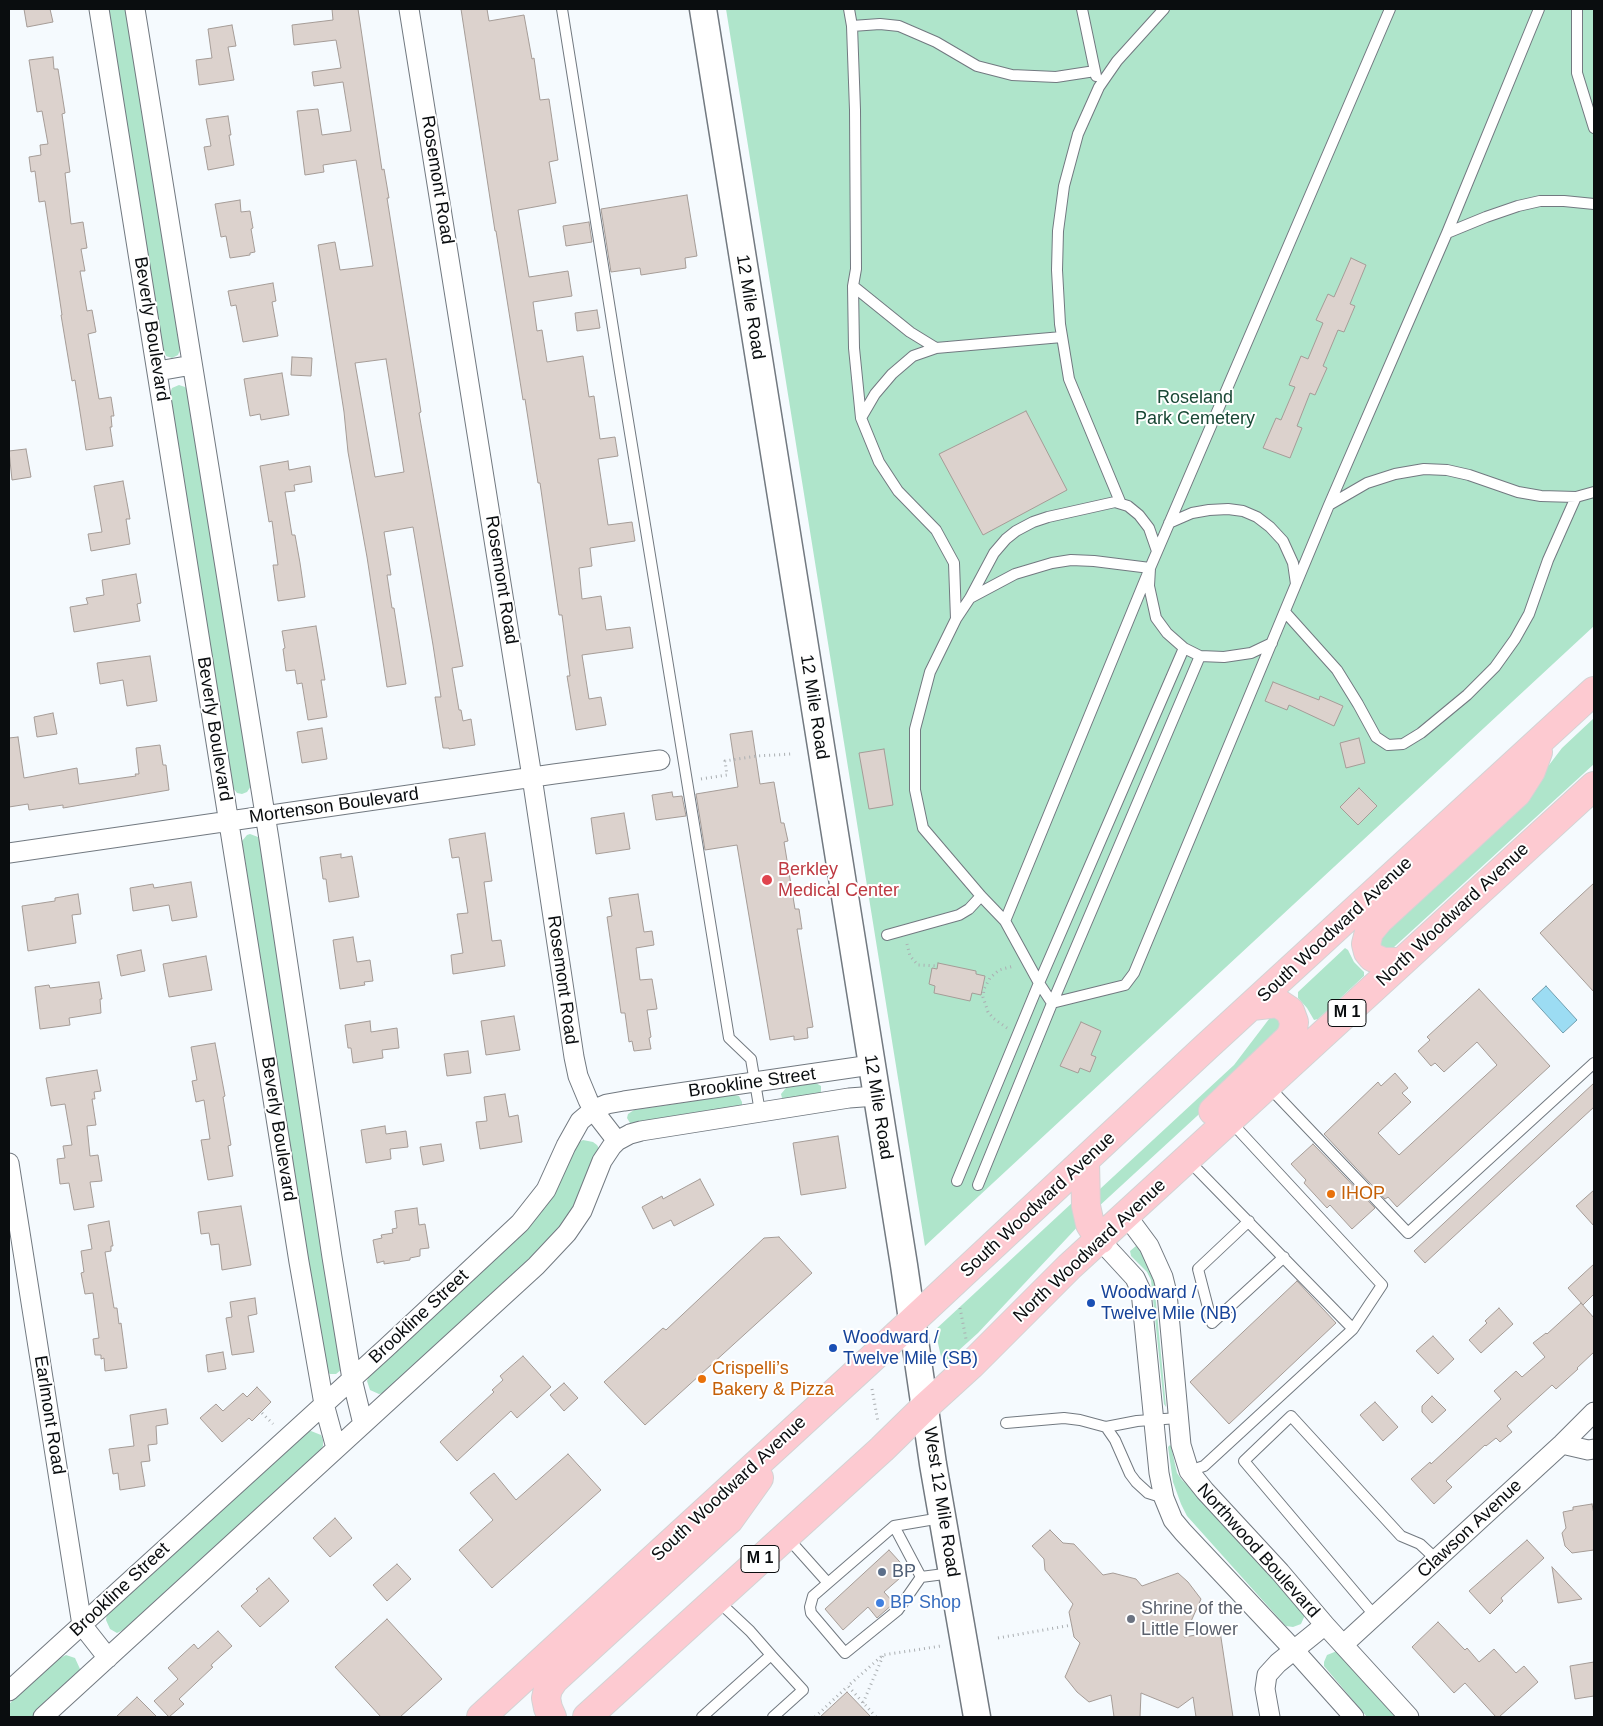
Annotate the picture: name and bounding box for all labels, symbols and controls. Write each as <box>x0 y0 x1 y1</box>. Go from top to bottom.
street label: Rosemont Road <box>416 114 458 246</box>
street label: 12 Mile Road <box>731 253 769 361</box>
street label: Beverly Boulevard <box>129 255 173 403</box>
park label: Roseland Park Cemetery <box>1135 387 1255 429</box>
street label: Rosemont Road <box>480 514 522 646</box>
street label: 12 Mile Road <box>795 653 833 761</box>
street label: Beverly Boulevard <box>192 655 236 803</box>
street label: Mortenson Boulevard <box>248 783 420 829</box>
street label: North Woodward Avenue <box>1372 839 1534 991</box>
street label: South Woodward Avenue <box>1253 853 1417 1007</box>
place label: Berkley Medical Center <box>778 859 899 902</box>
marker: Berkley Medical Center <box>760 873 774 887</box>
street label: Rosemont Road <box>542 914 582 1046</box>
road number: M 1 <box>1328 1000 1366 1026</box>
street label: 12 Mile Road <box>859 1053 897 1161</box>
street label: Beverly Boulevard <box>256 1055 300 1203</box>
street label: Brookline Street <box>687 1063 817 1103</box>
street label: South Woodward Avenue <box>956 1128 1120 1282</box>
street label: North Woodward Avenue <box>1009 1175 1171 1327</box>
place label: IHOP <box>1341 1183 1385 1205</box>
marker: IHOP <box>1325 1188 1337 1200</box>
street label: Brookline Street <box>365 1265 473 1369</box>
place label: Woodward / Twelve Mile (NB) <box>1101 1282 1237 1325</box>
marker: Woodward / Twelve Mile (NB) <box>1085 1297 1097 1309</box>
place label: Woodward / Twelve Mile (SB) <box>843 1327 978 1370</box>
marker: Woodward / Twelve Mile (SB) <box>827 1342 839 1354</box>
street label: Earlmont Road <box>29 1354 69 1476</box>
place label: Crispelli’s Bakery & Pizza <box>712 1358 834 1400</box>
marker: Crispelli’s Bakery & Pizza <box>696 1373 708 1385</box>
street label: South Woodward Avenue <box>647 1412 811 1566</box>
street label: West 12 Mile Road <box>918 1425 964 1579</box>
street label: Clawson Avenue <box>1413 1475 1527 1583</box>
street label: Northwood Boulevard <box>1192 1479 1324 1623</box>
street label: Brookline Street <box>66 1538 174 1642</box>
road number: M 1 <box>741 1546 779 1572</box>
place label: BP <box>892 1561 916 1583</box>
marker: BP <box>876 1566 888 1578</box>
place label: BP Shop <box>890 1592 961 1614</box>
marker: BP Shop <box>874 1597 886 1609</box>
place label: Shrine of the Little Flower <box>1141 1598 1243 1640</box>
marker: Shrine of the Little Flower <box>1125 1613 1137 1625</box>

